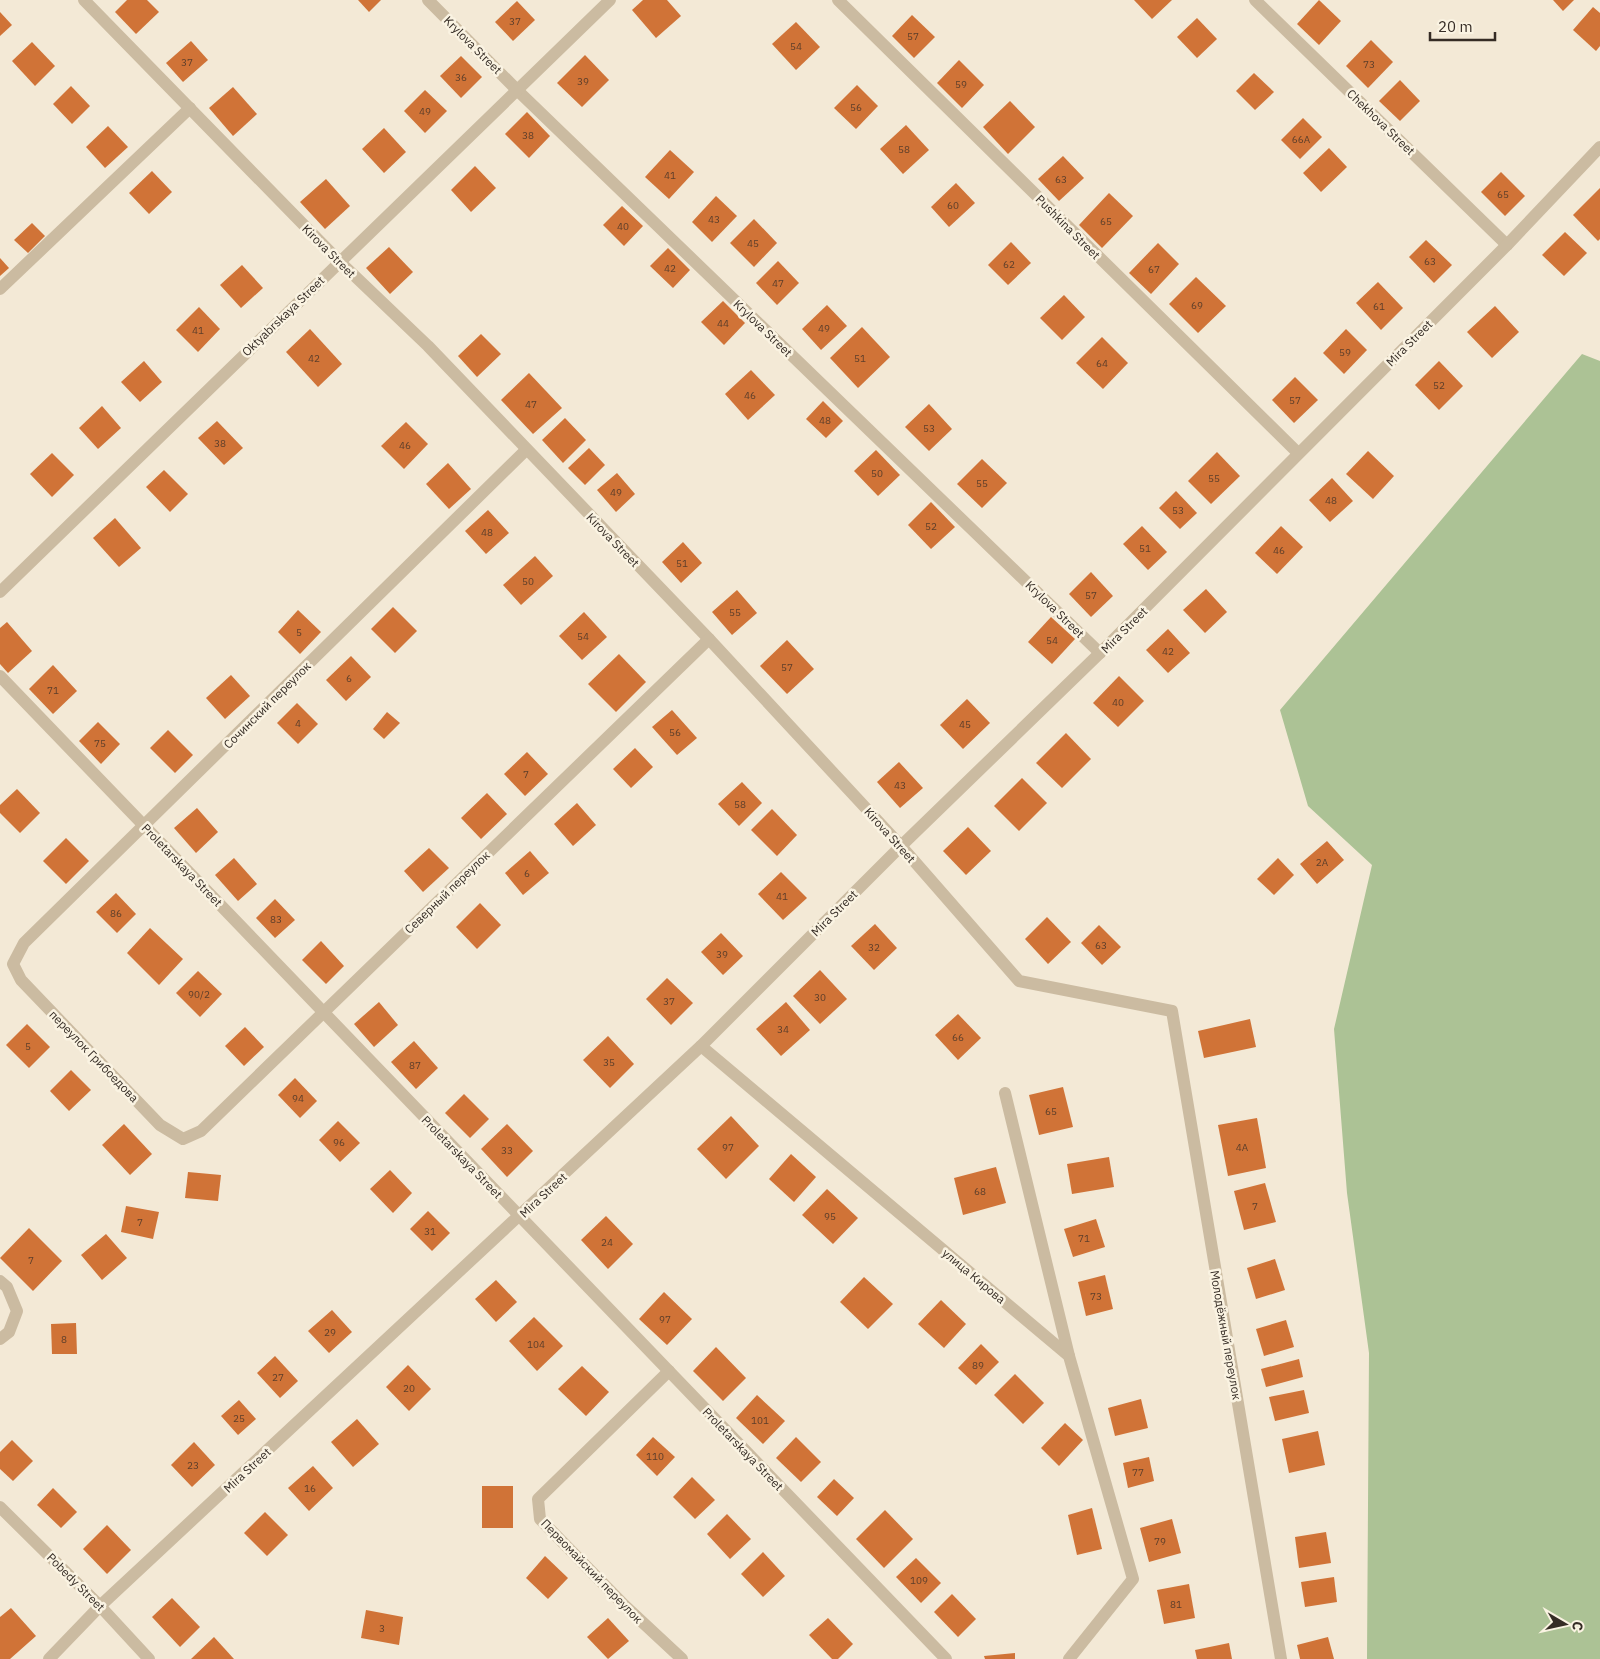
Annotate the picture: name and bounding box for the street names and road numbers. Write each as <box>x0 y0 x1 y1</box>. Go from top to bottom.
street label: Krylova Street <box>441 13 505 77</box>
street label: Chekhova Street <box>1344 86 1418 158</box>
street label: Pushkina Street <box>1033 192 1103 262</box>
street label: Kirova Street <box>299 221 359 281</box>
street label: Oktyabrskaya Street <box>239 273 327 359</box>
street label: Krylova Street <box>731 296 795 360</box>
street label: Mira Street <box>1383 317 1435 369</box>
street label: Kirova Street <box>583 510 643 570</box>
street label: Krylova Street <box>1023 577 1087 641</box>
street label: Mira Street <box>1098 604 1150 656</box>
street label: Сочинский переулок <box>220 658 314 752</box>
street label: Kirova Street <box>861 804 919 866</box>
street label: Proletarskaya Street <box>139 820 225 910</box>
street label: Северный переулок <box>401 847 493 937</box>
street label: Mira Street <box>808 887 860 939</box>
street label: переулок Грибоедова <box>46 1007 142 1105</box>
street label: Proletarskaya Street <box>419 1112 505 1202</box>
street label: Mira Street <box>516 1169 570 1221</box>
street label: улица Кирова <box>939 1245 1009 1307</box>
street label: Молодёжный переулок <box>1207 1269 1245 1401</box>
street label: Proletarskaya Street <box>700 1404 786 1494</box>
street label: Mira Street <box>220 1444 274 1496</box>
street label: Первомайский переулок <box>538 1516 646 1627</box>
street label: Pobedy Street <box>44 1550 108 1614</box>

